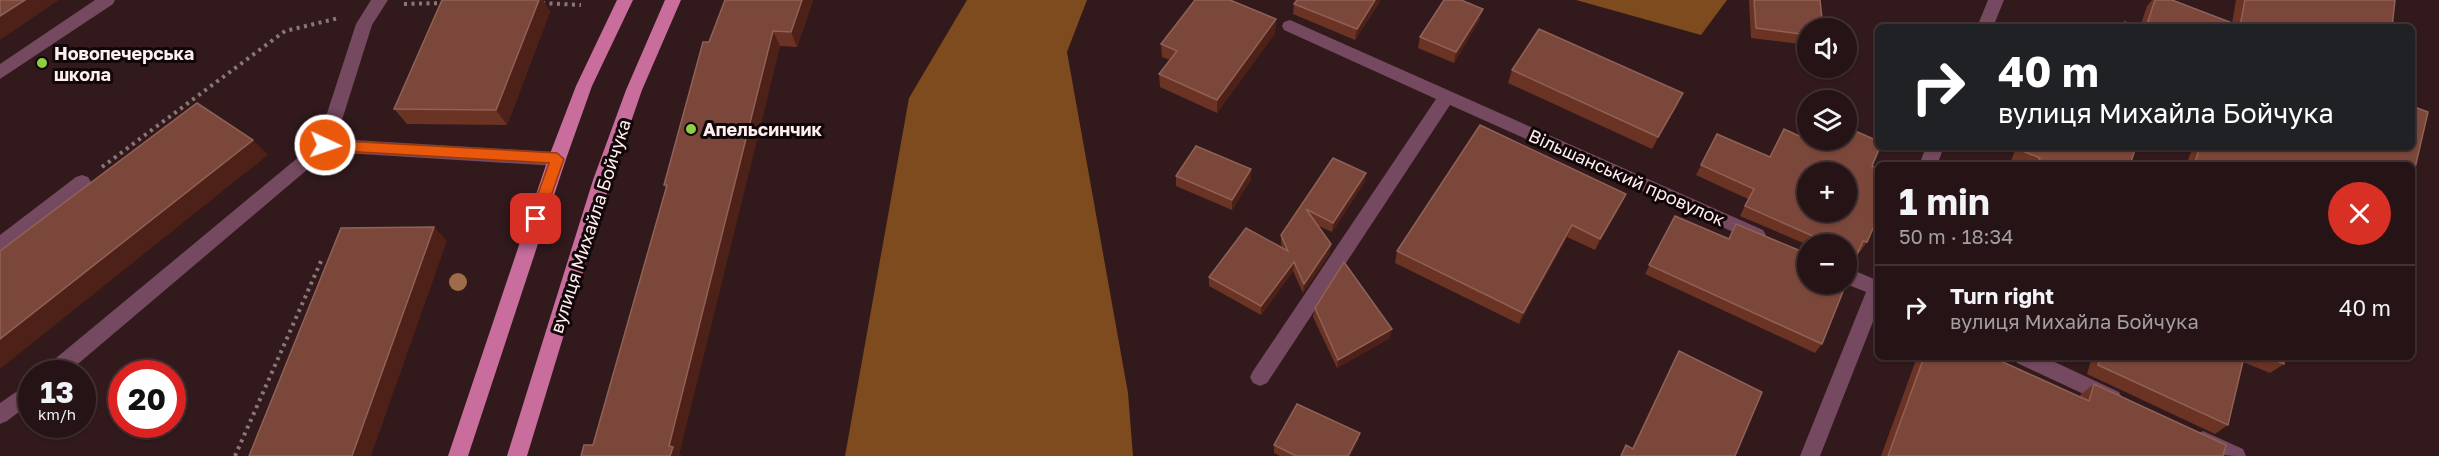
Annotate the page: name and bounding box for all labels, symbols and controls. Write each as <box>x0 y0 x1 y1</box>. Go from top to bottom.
map controls <box>1797 18 1857 294</box>
button: sound <box>1797 18 1857 78</box>
place label: Новопечерська школа <box>54 42 194 85</box>
text: 40 m <box>1998 46 2099 96</box>
icon: right <box>1899 48 1977 126</box>
marker: Новопечерська школа <box>35 56 49 70</box>
button: layers <box>1797 90 1857 150</box>
text: вулиця Михайла Бойчука <box>1998 97 2334 129</box>
position arrow <box>293 113 357 177</box>
street label: вулиця Михайла Бойчука <box>545 116 635 336</box>
place label: Апельсинчик <box>703 118 822 140</box>
marker: Апельсинчик <box>684 122 698 136</box>
street label: Вільшанський провулок <box>1525 124 1729 230</box>
button: + <box>1797 162 1857 222</box>
text: 1 min <box>1899 180 1990 223</box>
button: close <box>2328 182 2391 245</box>
pin <box>510 193 561 244</box>
icon: arrive <box>519 202 552 235</box>
text: 50 m · 18:34 <box>1899 224 2014 248</box>
button: − <box>1797 234 1857 294</box>
text: Turn right <box>1950 282 2054 309</box>
icon: right <box>1899 291 1932 324</box>
text: 40 m <box>2339 294 2391 321</box>
text: вулиця Михайла Бойчука <box>1950 309 2199 333</box>
speed limit sign: 20 <box>108 360 186 438</box>
text: 13 <box>40 374 74 410</box>
text: km/h <box>38 405 76 423</box>

